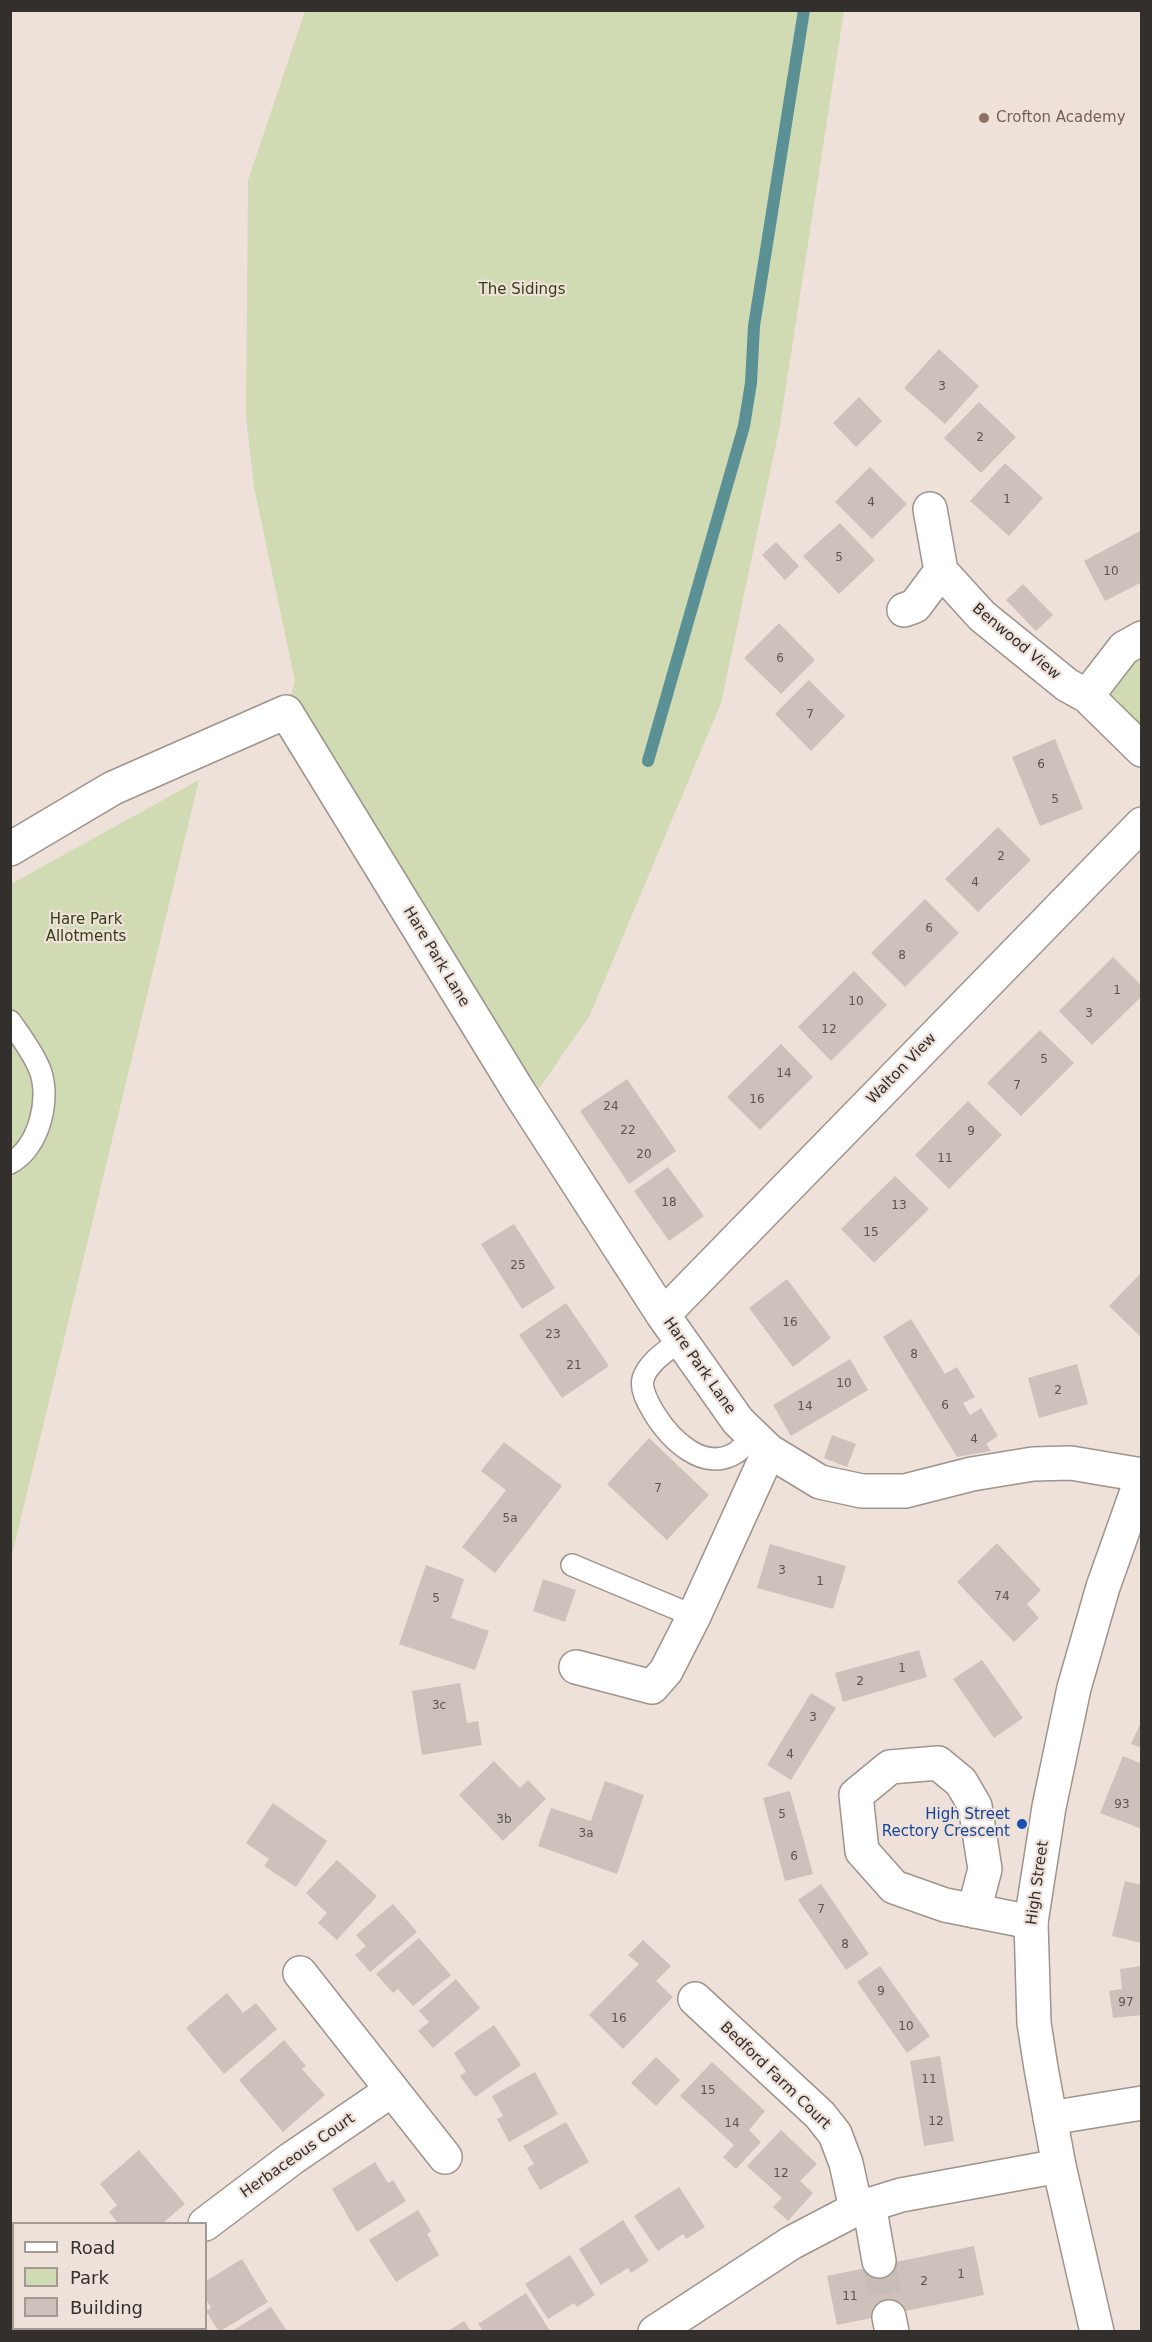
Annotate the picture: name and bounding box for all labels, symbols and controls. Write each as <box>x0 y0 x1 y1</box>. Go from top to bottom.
place label: Crofton Academy <box>996 109 1126 127</box>
marker: Crofton Academy <box>977 111 991 125</box>
park label: The Sidings <box>479 281 565 299</box>
house number: 3 <box>938 380 946 394</box>
house number: 2 <box>976 431 984 445</box>
house number: 1 <box>1003 493 1011 507</box>
house number: 4 <box>867 496 875 510</box>
house number: 5 <box>835 551 843 565</box>
house number: 10 <box>1103 565 1119 579</box>
street label: Benwood View <box>968 600 1064 684</box>
house number: 6 <box>776 652 784 666</box>
house number: 7 <box>806 708 814 722</box>
house number: 6 <box>1037 758 1045 772</box>
house number: 5 <box>1051 793 1059 807</box>
house number: 2 <box>997 850 1005 864</box>
house number: 4 <box>971 876 979 890</box>
street label: Hare Park Lane <box>399 904 473 1010</box>
park label: Hare Park Allotments <box>46 911 126 946</box>
house number: 6 <box>925 922 933 936</box>
house number: 8 <box>898 949 906 963</box>
house number: 1 <box>1113 984 1121 998</box>
house number: 10 <box>848 995 864 1009</box>
house number: 3 <box>1085 1007 1093 1021</box>
house number: 12 <box>821 1023 837 1037</box>
street label: Walton View <box>864 1030 940 1108</box>
house number: 5 <box>1040 1053 1048 1067</box>
house number: 14 <box>776 1067 792 1081</box>
house number: 7 <box>1013 1079 1021 1093</box>
house number: 16 <box>749 1093 765 1107</box>
house number: 24 <box>603 1100 619 1114</box>
house number: 22 <box>620 1124 636 1138</box>
house number: 9 <box>967 1125 975 1139</box>
house number: 20 <box>636 1148 652 1162</box>
house number: 11 <box>937 1152 953 1166</box>
house number: 18 <box>661 1196 677 1210</box>
house number: 13 <box>891 1199 907 1213</box>
house number: 15 <box>863 1226 879 1240</box>
house number: 25 <box>510 1259 526 1273</box>
street label: Hare Park Lane <box>659 1314 739 1418</box>
house number: 16 <box>782 1316 798 1330</box>
house number: 23 <box>545 1328 561 1342</box>
house number: 8 <box>910 1348 918 1362</box>
house number: 21 <box>566 1359 582 1373</box>
house number: 10 <box>836 1377 852 1391</box>
house number: 2 <box>1054 1384 1062 1398</box>
house number: 6 <box>941 1399 949 1413</box>
house number: 14 <box>797 1400 813 1414</box>
house number: 4 <box>970 1433 978 1447</box>
house number: 7 <box>654 1482 662 1496</box>
house number: 5a <box>503 1512 517 1526</box>
house number: 3 <box>778 1564 786 1578</box>
house number: 1 <box>816 1575 824 1589</box>
house number: 74 <box>994 1590 1010 1604</box>
house number: 5 <box>432 1592 440 1606</box>
house number: 1 <box>898 1662 906 1676</box>
house number: 2 <box>856 1675 864 1689</box>
house number: 3c <box>432 1699 446 1713</box>
house number: 3 <box>809 1711 817 1725</box>
house number: 4 <box>786 1748 794 1762</box>
house number: 93 <box>1114 1798 1130 1812</box>
place label: High Street Rectory Crescent <box>882 1806 1010 1841</box>
house number: 5 <box>778 1808 786 1822</box>
house number: 3b <box>496 1813 512 1827</box>
marker: High Street Rectory Crescent <box>1015 1817 1029 1831</box>
house number: 3a <box>579 1827 593 1841</box>
street label: High Street <box>1023 1840 1053 1926</box>
house number: 6 <box>790 1850 798 1864</box>
house number: 7 <box>817 1903 825 1917</box>
house number: 8 <box>841 1938 849 1952</box>
house number: 9 <box>877 1985 885 1999</box>
house number: 97 <box>1118 1996 1134 2010</box>
house number: 16 <box>611 2012 627 2026</box>
street label: Bedford Farm Court <box>716 2019 834 2133</box>
house number: 10 <box>898 2020 914 2034</box>
house number: 11 <box>921 2073 937 2087</box>
house number: 15 <box>700 2084 716 2098</box>
street label: Herbaceous Court <box>237 2110 359 2202</box>
house number: 12 <box>928 2115 944 2129</box>
house number: 14 <box>724 2117 740 2131</box>
house number: 12 <box>773 2167 789 2181</box>
legend <box>12 2222 207 2330</box>
text: Road <box>70 2237 115 2258</box>
text: Park <box>70 2267 109 2288</box>
house number: 1 <box>957 2268 965 2282</box>
house number: 2 <box>920 2275 928 2289</box>
house number: 11 <box>842 2290 858 2304</box>
text: Building <box>70 2297 143 2318</box>

